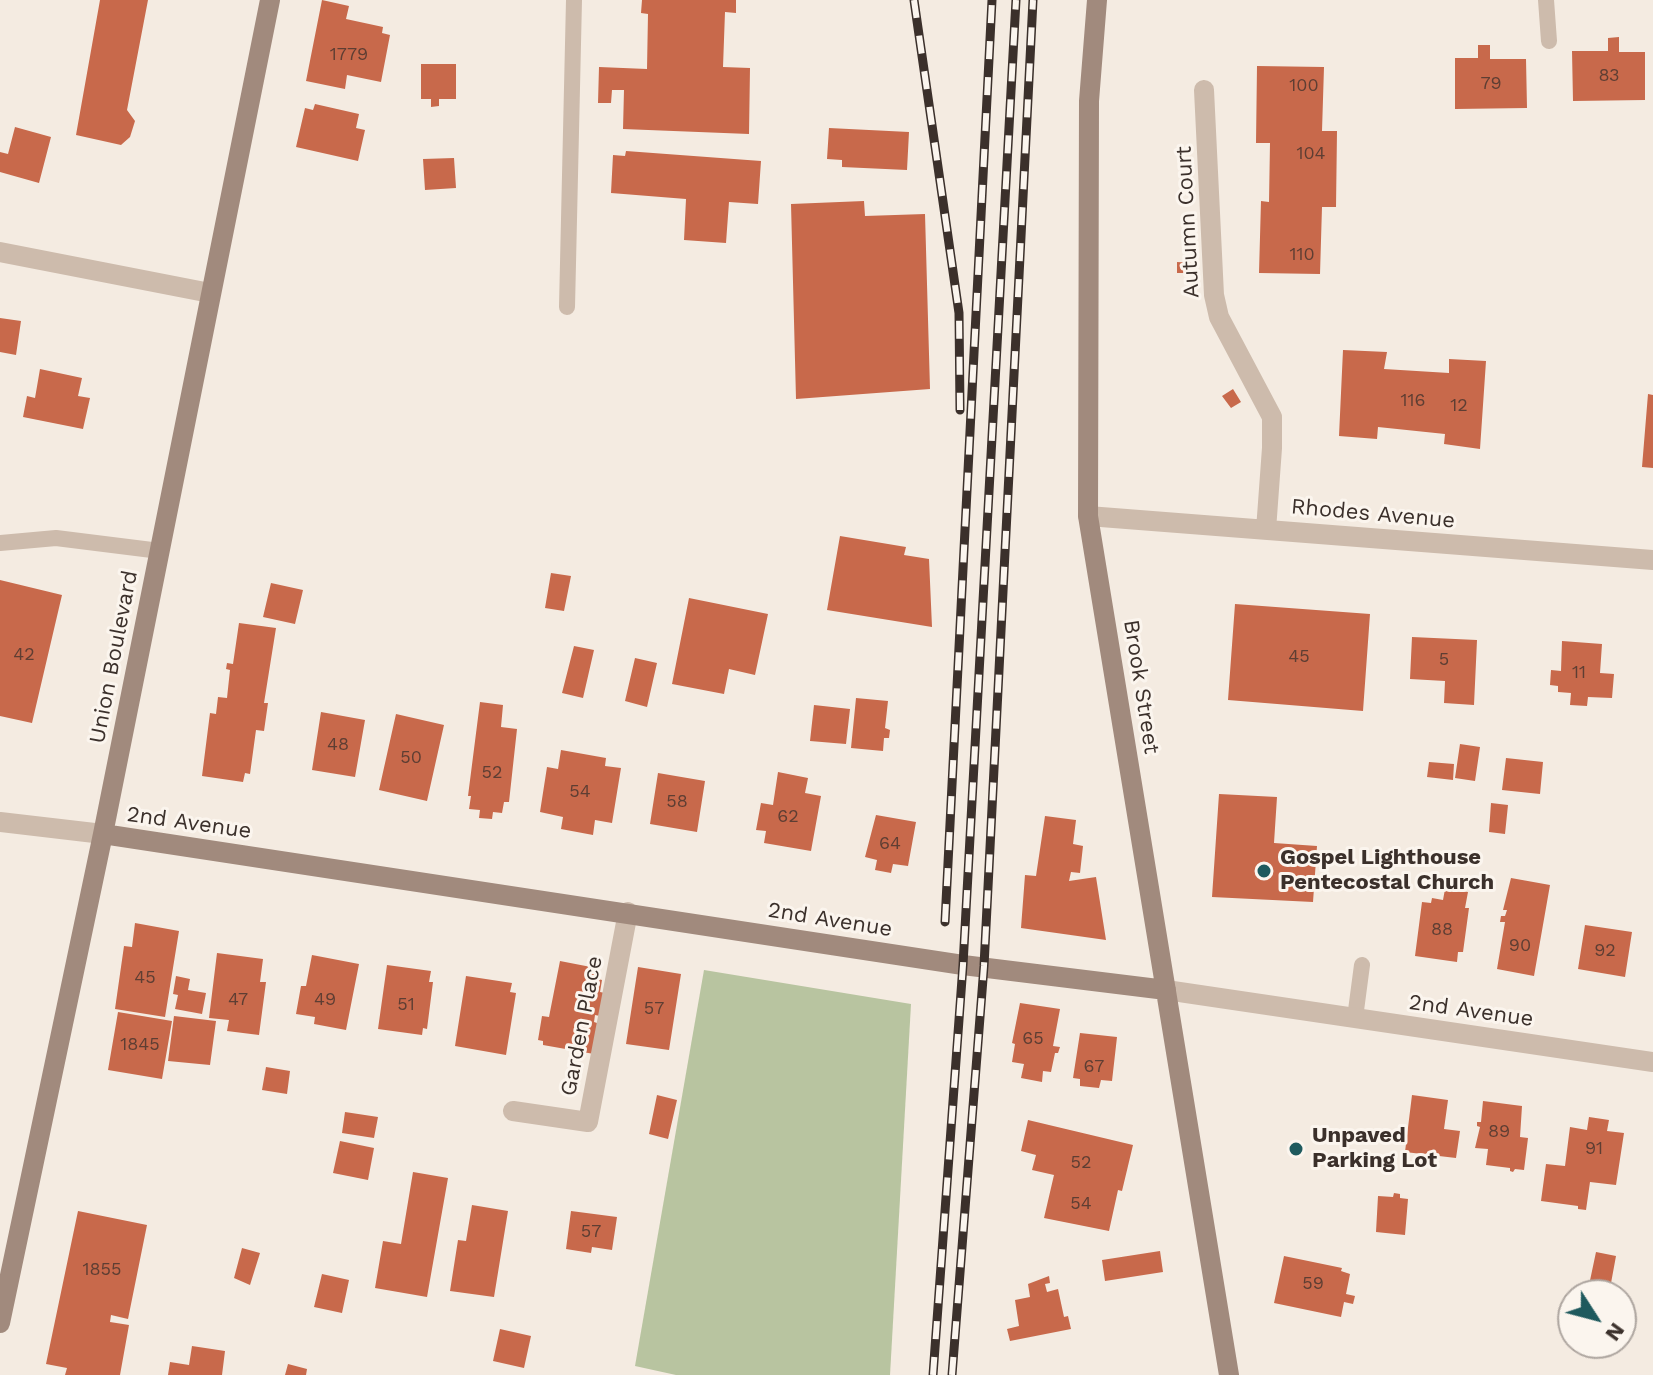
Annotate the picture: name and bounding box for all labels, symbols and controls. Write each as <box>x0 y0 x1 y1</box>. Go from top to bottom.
house number: 1779 <box>330 44 368 66</box>
house number: 83 <box>1598 65 1620 87</box>
house number: 79 <box>1480 73 1502 95</box>
house number: 100 <box>1289 75 1319 97</box>
house number: 104 <box>1296 143 1326 165</box>
street label: Autumn Court <box>1171 145 1205 299</box>
house number: 110 <box>1289 244 1315 266</box>
house number: 116 <box>1401 390 1425 412</box>
house number: 12 <box>1450 395 1468 417</box>
street label: Rhodes Avenue <box>1290 494 1456 534</box>
street label: Union Boulevard <box>84 568 144 746</box>
street label: Brook Street <box>1117 618 1165 756</box>
house number: 42 <box>13 644 35 666</box>
house number: 45 <box>1288 646 1310 668</box>
house number: 5 <box>1439 649 1449 671</box>
house number: 11 <box>1572 662 1586 684</box>
house number: 48 <box>327 734 349 756</box>
house number: 50 <box>400 747 422 769</box>
house number: 52 <box>482 762 502 784</box>
house number: 54 <box>569 781 591 803</box>
house number: 58 <box>666 791 688 813</box>
street label: 2nd Avenue <box>125 801 253 845</box>
house number: 62 <box>777 806 799 828</box>
house number: 64 <box>879 833 901 855</box>
place label: Gospel Lighthouse Pentecostal Church <box>1280 845 1494 896</box>
marker: Gospel Lighthouse Pentecostal Church <box>1255 862 1273 880</box>
street label: 2nd Avenue <box>766 897 894 943</box>
house number: 88 <box>1431 919 1453 941</box>
house number: 90 <box>1509 935 1531 957</box>
house number: 92 <box>1594 940 1616 962</box>
street label: Garden Place <box>555 954 609 1098</box>
house number: 45 <box>134 967 156 989</box>
house number: 47 <box>228 989 248 1011</box>
house number: 49 <box>314 989 336 1011</box>
street label: 2nd Avenue <box>1407 989 1535 1033</box>
house number: 51 <box>397 994 415 1016</box>
house number: 57 <box>644 998 664 1020</box>
house number: 65 <box>1022 1028 1044 1050</box>
house number: 1845 <box>120 1034 160 1056</box>
house number: 67 <box>1084 1056 1104 1078</box>
house number: 89 <box>1488 1121 1510 1143</box>
place label: Unpaved Parking Lot <box>1312 1123 1437 1174</box>
house number: 91 <box>1585 1138 1603 1160</box>
marker: Unpaved Parking Lot <box>1287 1140 1305 1158</box>
house number: 52 <box>1071 1152 1091 1174</box>
house number: 54 <box>1070 1193 1092 1215</box>
house number: 57 <box>581 1221 601 1243</box>
house number: 1855 <box>82 1259 122 1281</box>
house number: 59 <box>1302 1273 1324 1295</box>
north arrow <box>1557 1279 1637 1359</box>
text: N <box>1600 1318 1630 1346</box>

